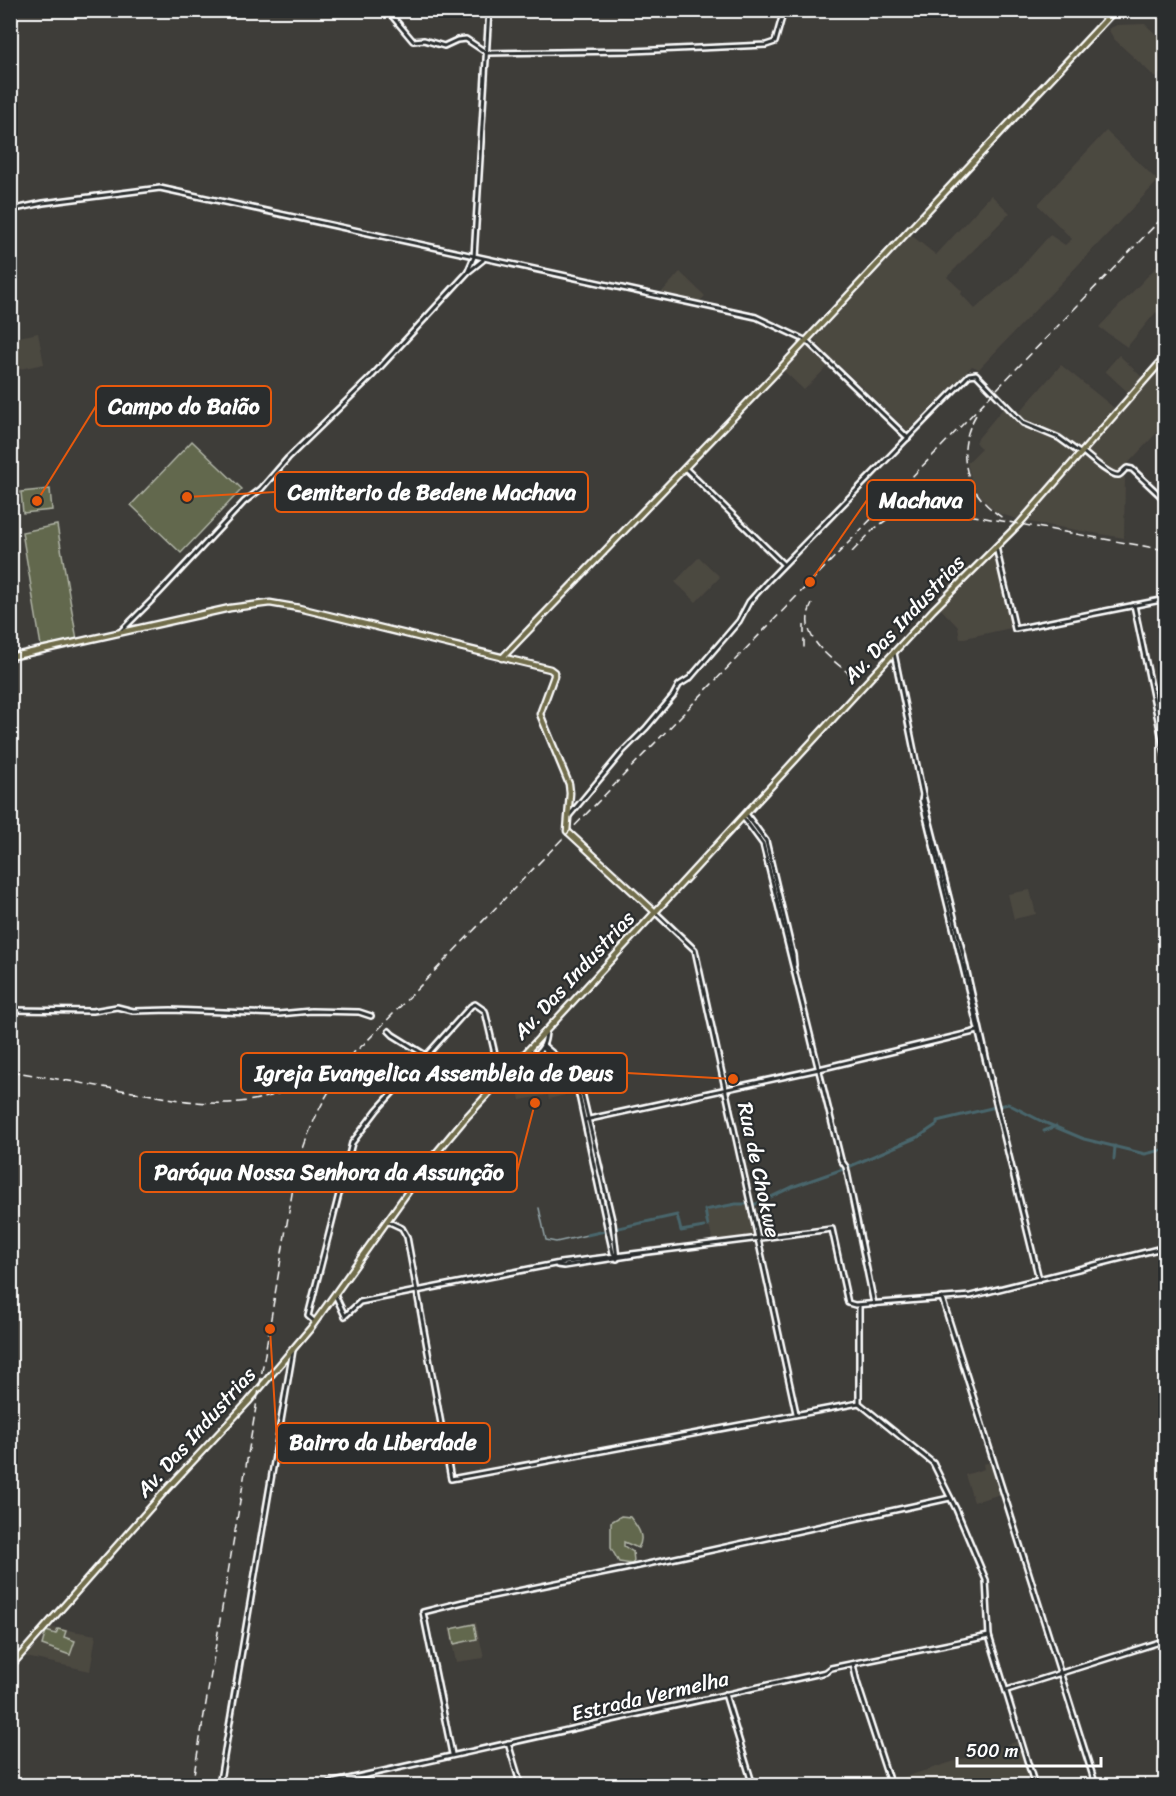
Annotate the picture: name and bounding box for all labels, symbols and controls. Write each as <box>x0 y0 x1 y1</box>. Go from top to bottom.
callout: Campo do Baião <box>96 386 271 426</box>
text: Campo do Baião <box>107 387 260 426</box>
callout: Cemiterio de Bedene Machava <box>275 472 588 512</box>
text: Cemiterio de Bedene Machava <box>287 473 577 512</box>
callout: Machava <box>867 480 975 520</box>
text: Machava <box>878 481 964 520</box>
street label: Av. Das Industrias <box>833 545 975 694</box>
street label: Av. Das Industrias <box>503 901 645 1050</box>
callout: Igreja Evangelica Assembleia de Deus <box>241 1053 627 1093</box>
text: Igreja Evangelica Assembleia de Deus <box>254 1054 614 1093</box>
street label: Rua de Chokwe <box>726 1099 792 1242</box>
callout: Paróqua Nossa Senhora da Assunção <box>140 1152 517 1192</box>
text: Paróqua Nossa Senhora da Assunção <box>154 1153 505 1192</box>
street label: Av. Das Industrias <box>125 1357 266 1507</box>
callout: Bairro da Liberdade <box>277 1423 490 1463</box>
text: Bairro da Liberdade <box>289 1423 477 1462</box>
street label: Estrada Vermelha <box>567 1659 733 1733</box>
scale bar <box>957 1730 1101 1768</box>
text: 500 m <box>966 1735 1018 1767</box>

